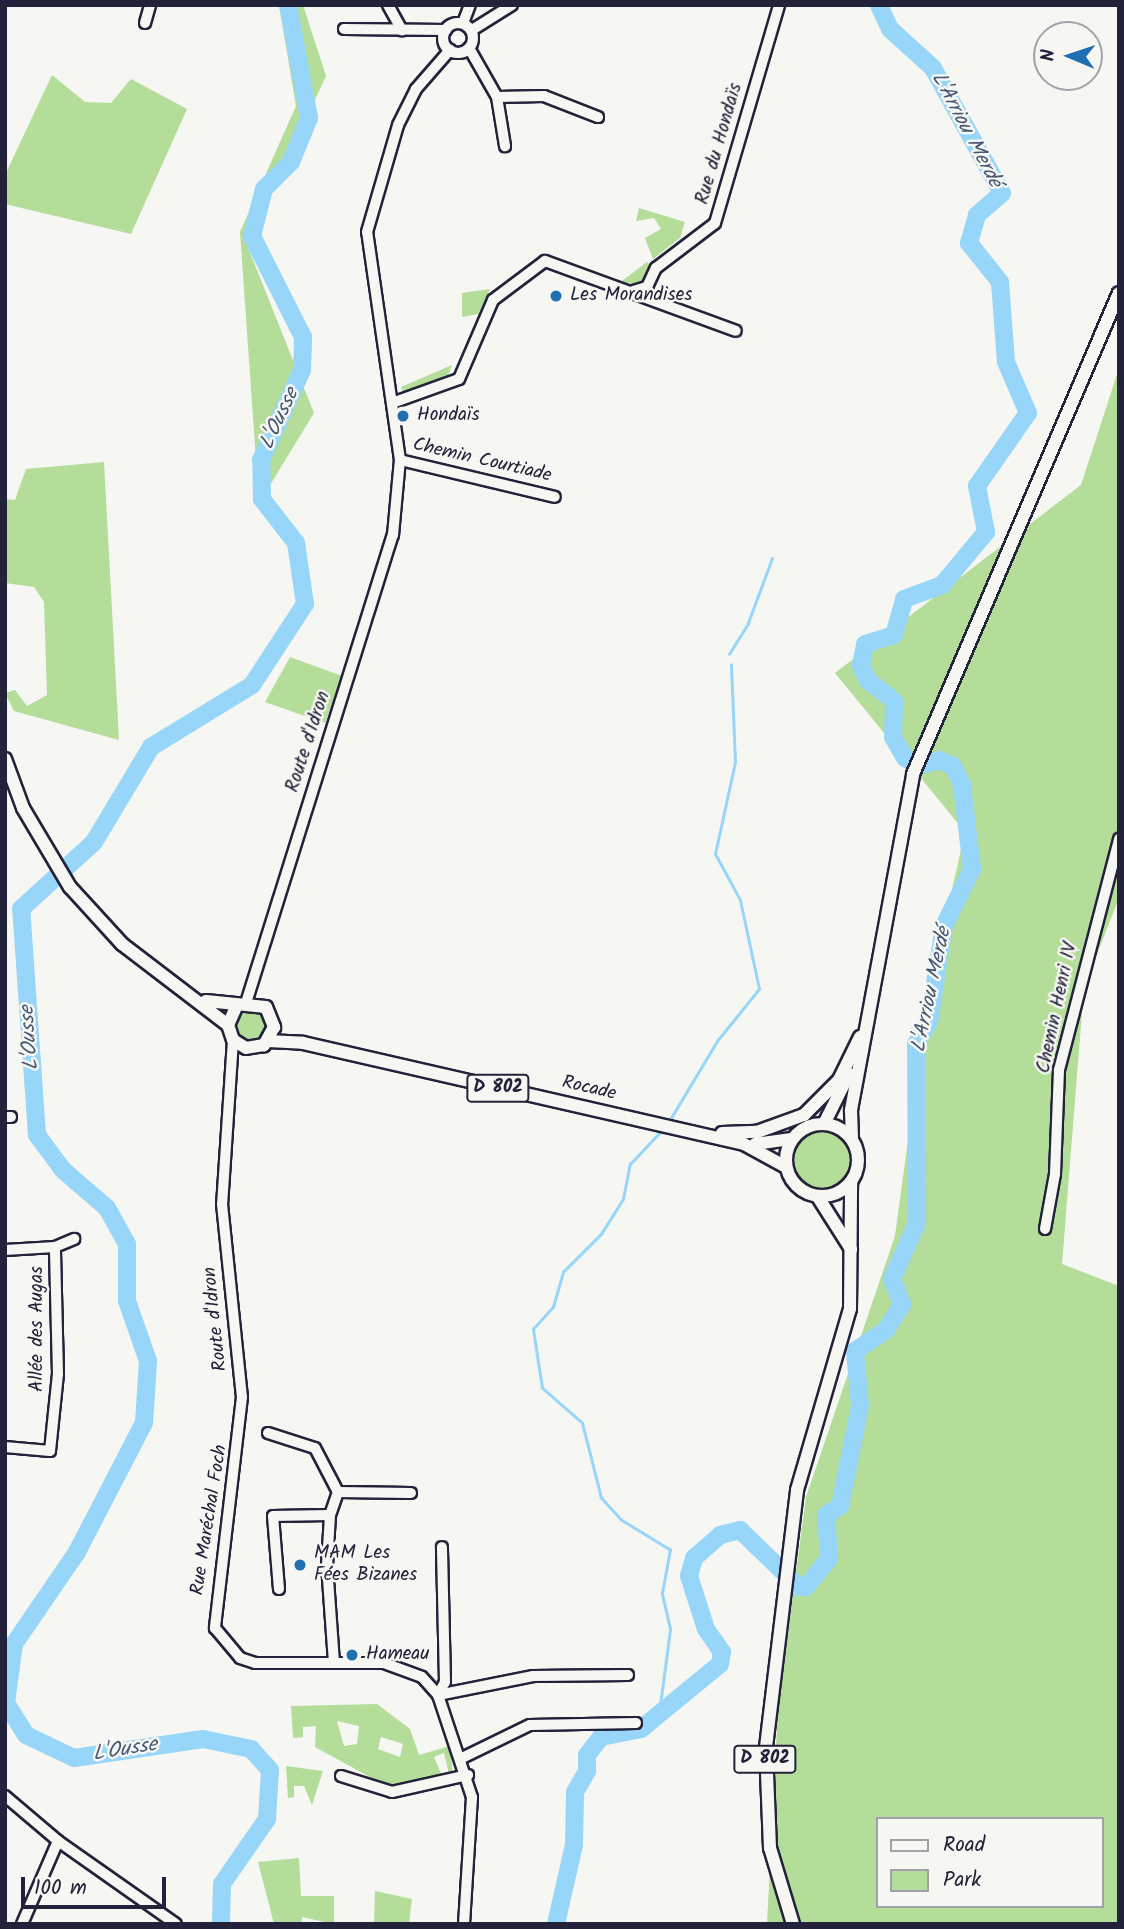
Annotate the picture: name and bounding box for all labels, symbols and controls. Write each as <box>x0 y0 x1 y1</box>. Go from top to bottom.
north arrow <box>1033 21 1103 91</box>
text: N <box>1034 49 1064 62</box>
water label: L'Arriou Merdé <box>925 68 1007 192</box>
street label: Rue du Hondaïs <box>692 81 748 207</box>
place label: Les Morandises <box>570 285 692 307</box>
marker: Les Morandises <box>548 288 564 304</box>
water label: L'Ousse <box>255 384 305 454</box>
place label: Hondaïs <box>417 405 479 427</box>
marker: Hondaïs <box>395 408 411 424</box>
street label: Chemin Courtiade <box>410 434 554 488</box>
street label: Route d'Idron <box>282 689 336 795</box>
water label: L'Arriou Merdé <box>906 925 958 1055</box>
street label: Chemin Henri IV <box>1033 940 1083 1076</box>
water label: L'Ousse <box>15 1005 45 1071</box>
street label: Rocade <box>560 1072 618 1106</box>
road number: D 802 <box>465 1073 531 1102</box>
street label: Allée des Augas <box>27 1266 49 1392</box>
street label: Route d'Idron <box>199 1266 233 1372</box>
street label: Rue Maréchal Foch <box>187 1443 233 1597</box>
place label: MAM Les Fées Bizanes <box>314 1543 417 1587</box>
marker: MAM Les Fées Bizanes <box>292 1557 308 1573</box>
place label: Hameau <box>366 1644 429 1666</box>
marker: Hameau <box>344 1647 360 1663</box>
water label: L'Ousse <box>91 1732 159 1768</box>
road number: D 802 <box>732 1744 798 1774</box>
legend <box>876 1817 1103 1908</box>
text: Road <box>943 1829 985 1862</box>
scale bar <box>24 1862 170 1906</box>
text: Park <box>943 1864 981 1897</box>
text: 100 m <box>34 1872 87 1905</box>

